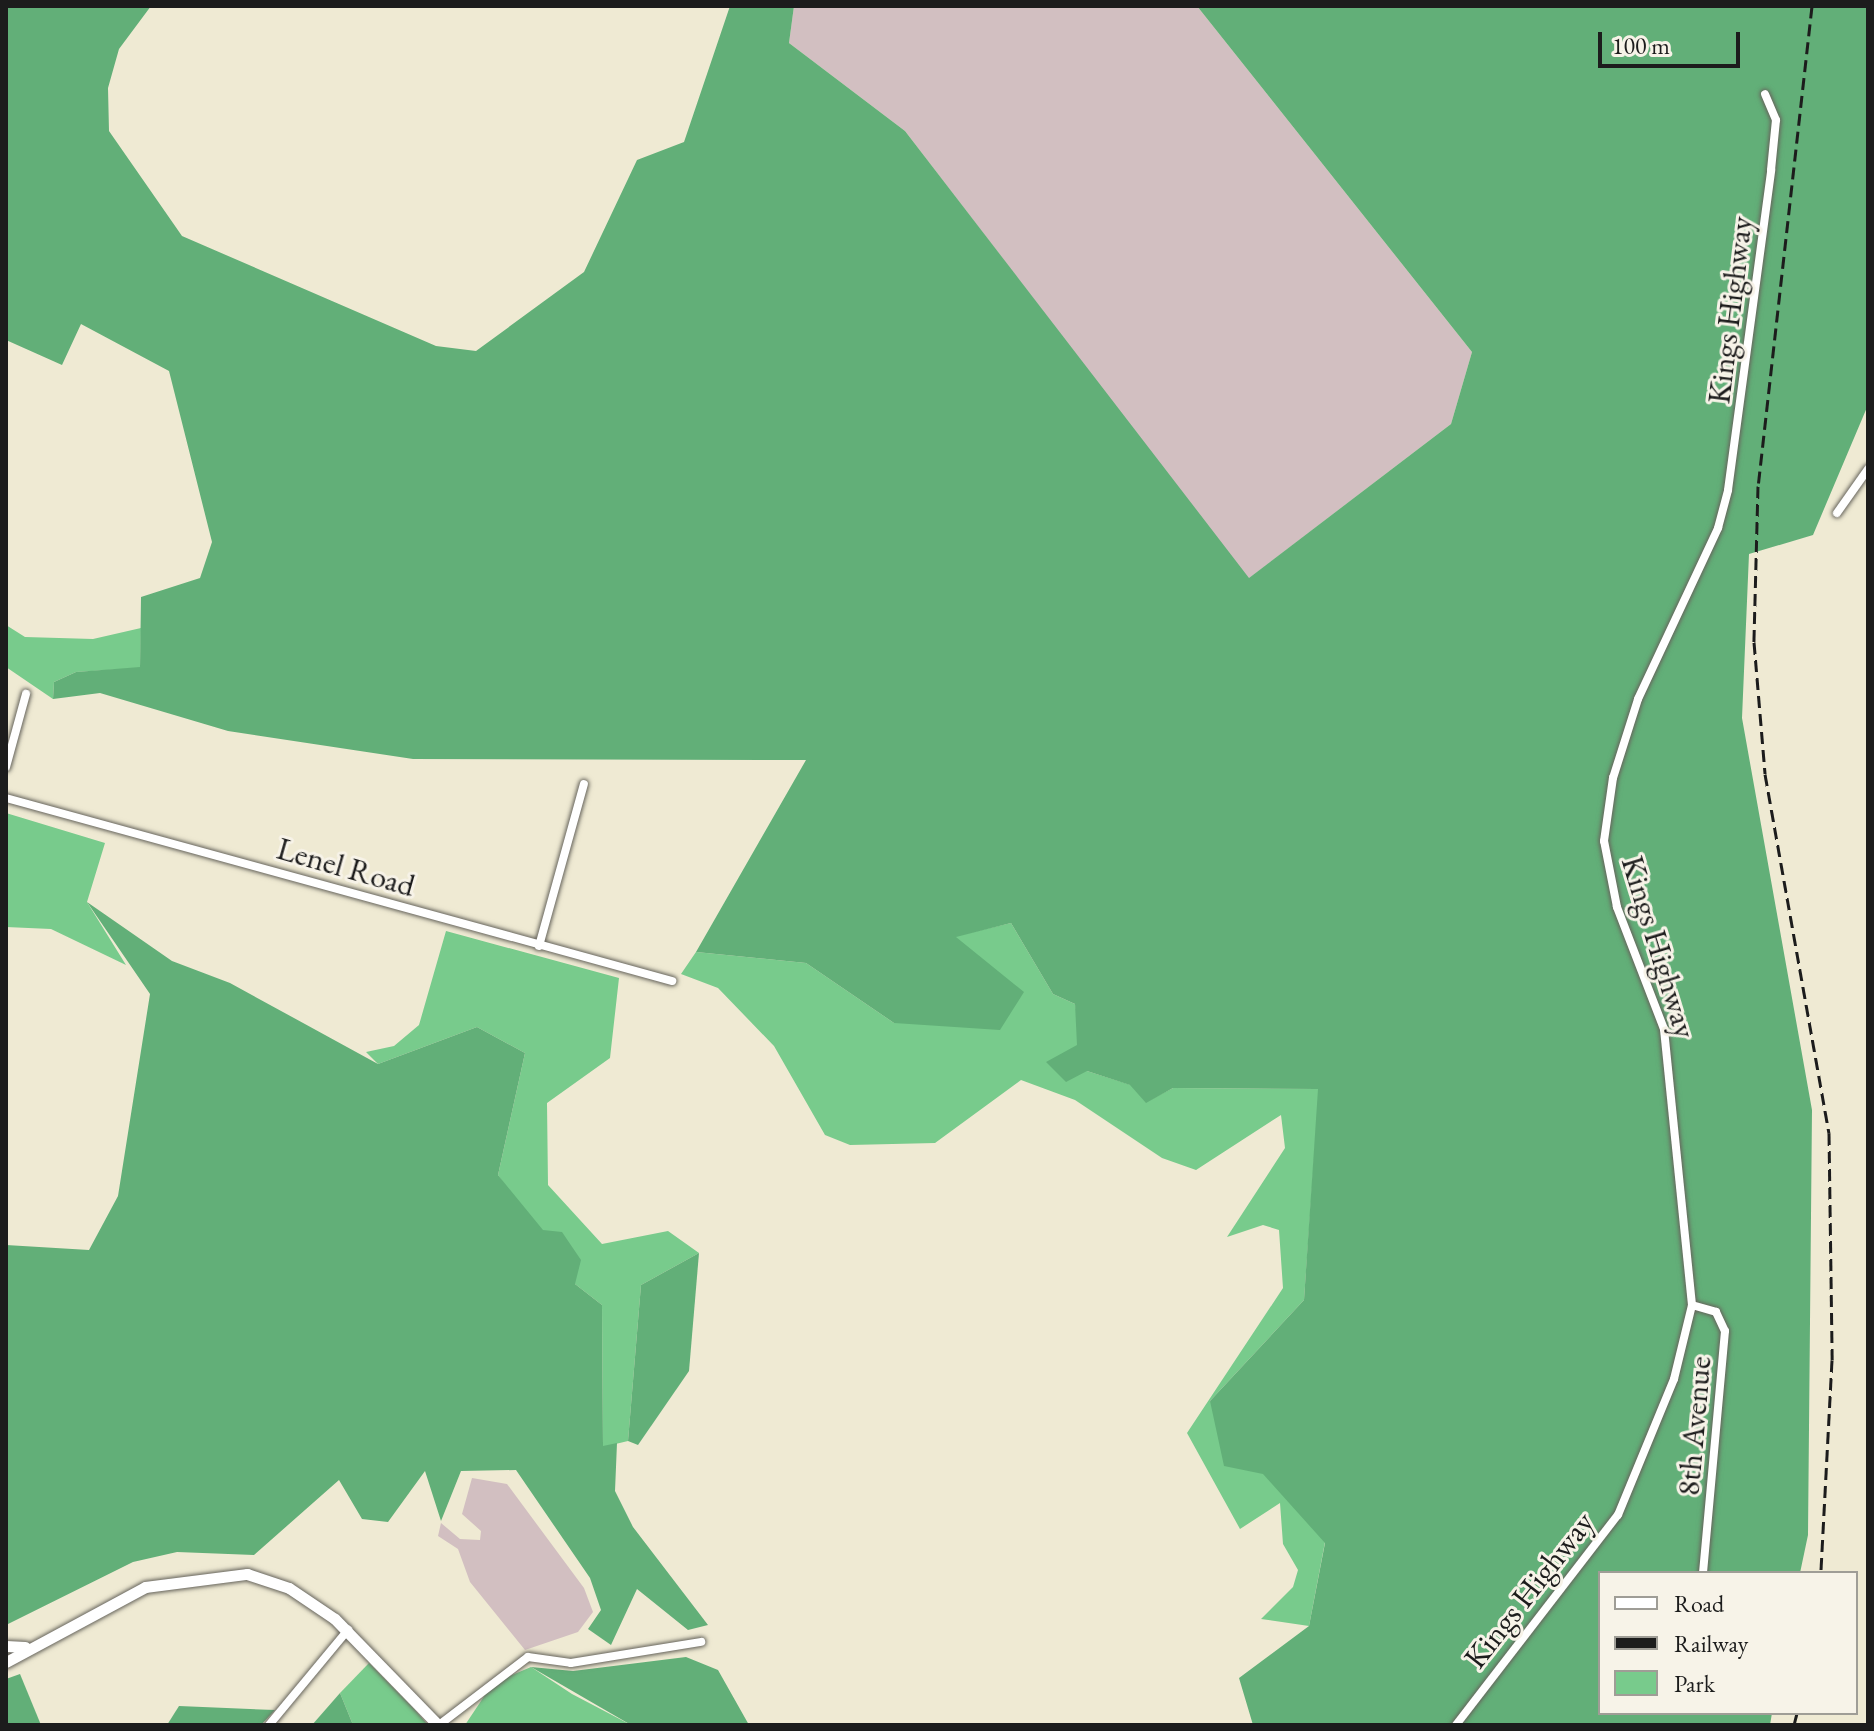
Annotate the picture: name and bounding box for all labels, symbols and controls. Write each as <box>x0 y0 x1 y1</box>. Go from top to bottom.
scale bar <box>1602 16 1744 66</box>
text: 100 m <box>1612 30 1670 61</box>
street label: Kings Highway <box>1699 214 1761 406</box>
street label: Lenel Road <box>273 829 419 905</box>
street label: Kings Highway <box>1613 851 1705 1043</box>
street label: 8th Avenue <box>1669 1355 1719 1497</box>
street label: Kings Highway <box>1456 1504 1602 1676</box>
legend <box>1598 1571 1858 1715</box>
text: Road <box>1674 1588 1724 1619</box>
text: Railway <box>1674 1628 1748 1659</box>
text: Park <box>1674 1668 1715 1699</box>

